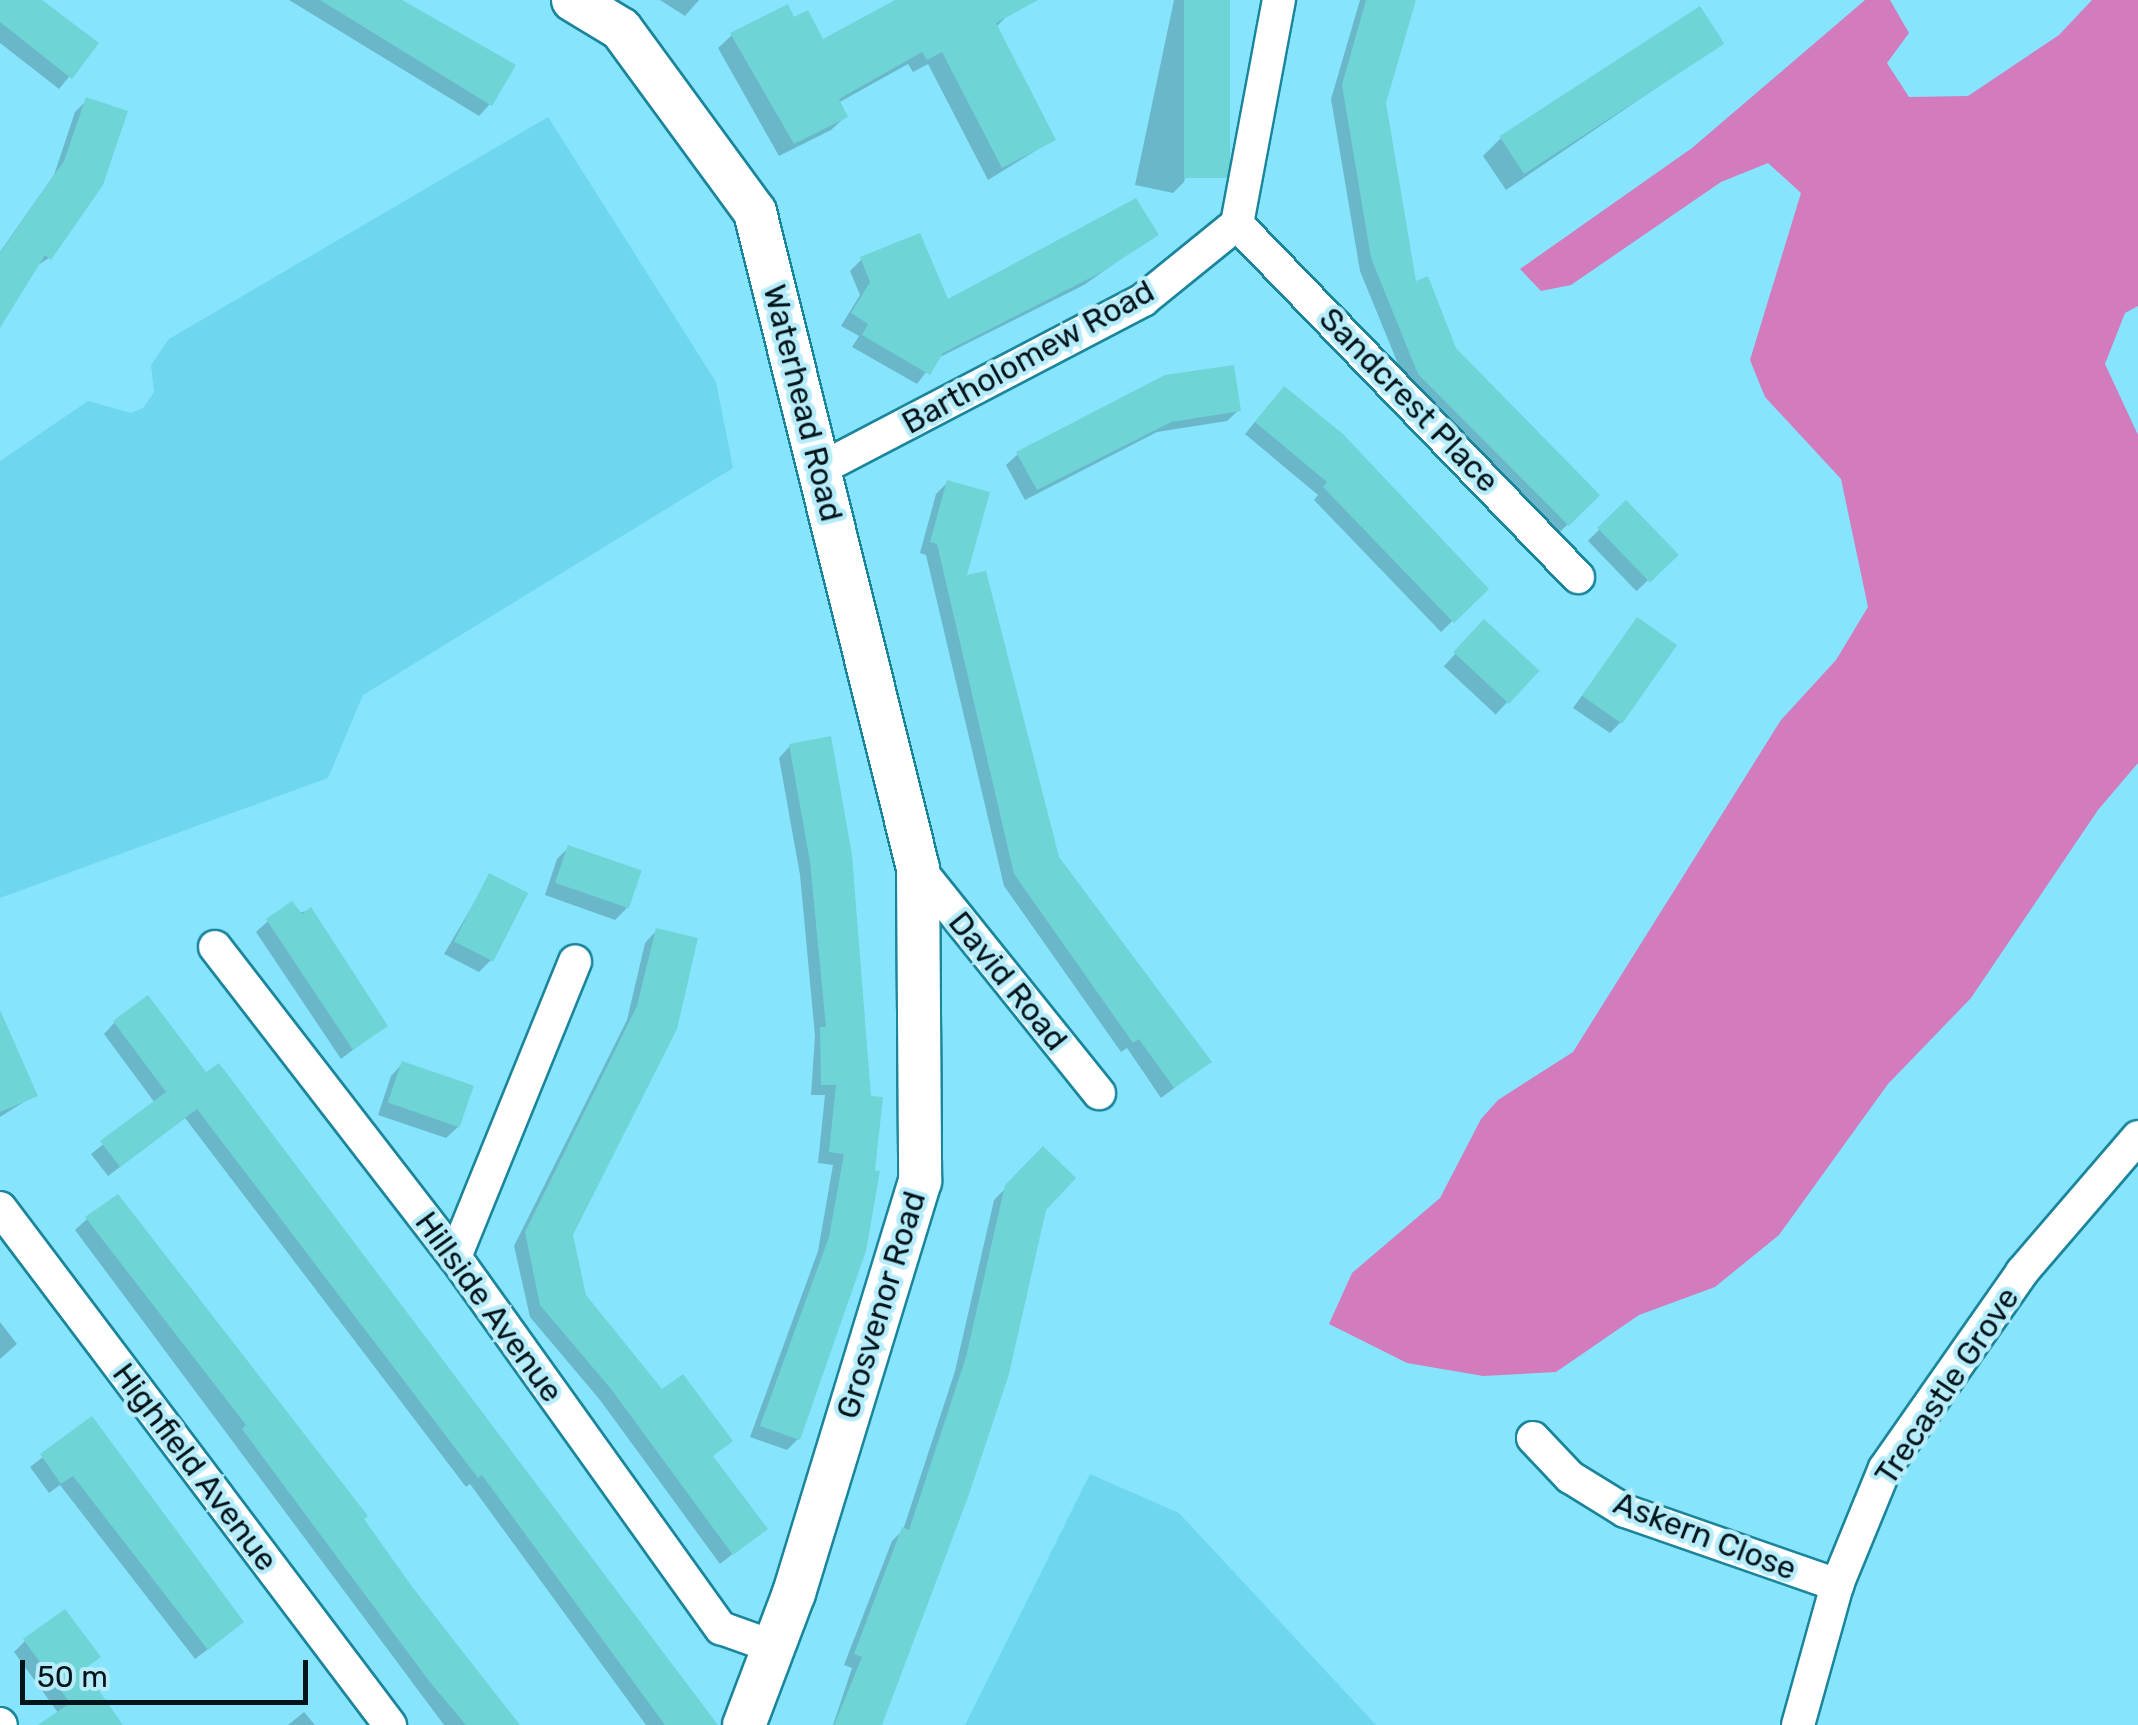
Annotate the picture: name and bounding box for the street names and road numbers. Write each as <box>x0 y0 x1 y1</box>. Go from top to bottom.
street label: Bartholomew Road <box>895 272 1161 442</box>
street label: Waterhead Road <box>755 281 851 525</box>
street label: Sandcrest Place <box>1311 300 1507 500</box>
street label: David Road <box>940 904 1076 1058</box>
street label: Grosvenor Road <box>828 1186 934 1424</box>
street label: Hillside Avenue <box>407 1204 571 1410</box>
street label: Trecastle Grove <box>1867 1280 2027 1492</box>
street label: Highfield Avenue <box>104 1355 286 1579</box>
street label: Askern Close <box>1608 1484 1802 1588</box>

